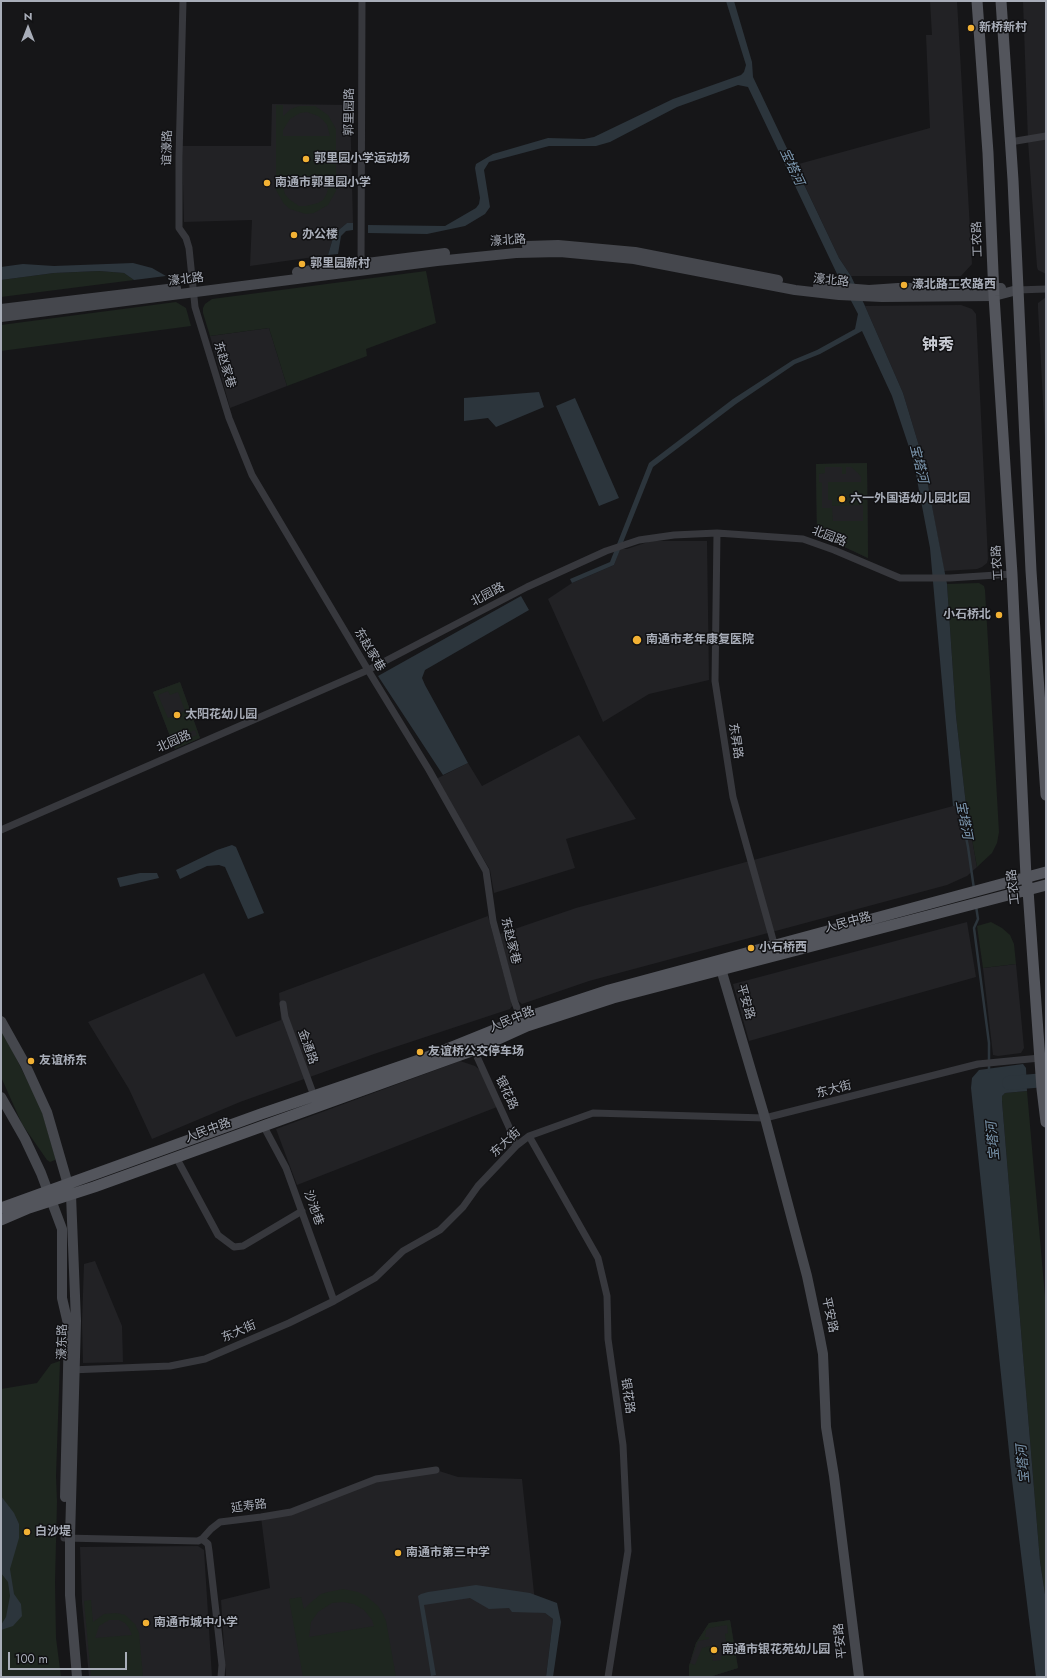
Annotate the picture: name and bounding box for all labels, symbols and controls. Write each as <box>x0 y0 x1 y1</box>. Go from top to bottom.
north arrow <box>8 8 48 48</box>
text: N <box>24 8 32 24</box>
place label: 新桥新村 <box>979 21 1027 35</box>
marker: 新桥新村 <box>966 23 976 33</box>
street label: 郭里园路 <box>342 88 358 136</box>
street label: 谊濠路 <box>160 130 176 166</box>
water label: 宝塔河 <box>776 146 806 188</box>
place label: 郭里园小学运动场 <box>314 152 410 166</box>
marker: 郭里园小学运动场 <box>301 154 311 164</box>
place label: 南通市郭里园小学 <box>275 176 371 190</box>
marker: 南通市郭里园小学 <box>262 178 272 188</box>
street label: 工农路 <box>970 221 986 257</box>
place label: 办公楼 <box>302 228 338 242</box>
marker: 办公楼 <box>289 230 299 240</box>
street label: 濠北路 <box>490 233 526 249</box>
place label: 郭里园新村 <box>310 257 370 271</box>
marker: 郭里园新村 <box>297 259 307 269</box>
street label: 濠北路 <box>167 271 205 289</box>
street label: 濠北路 <box>812 272 850 290</box>
place label: 濠北路工农路西 <box>912 278 996 292</box>
marker: 濠北路工农路西 <box>899 280 909 290</box>
district label: 钟秀 <box>922 336 954 356</box>
street label: 东赵家巷 <box>210 340 238 390</box>
water label: 宝塔河 <box>906 443 930 485</box>
place label: 六一外国语幼儿园北园 <box>850 492 970 506</box>
marker: 六一外国语幼儿园北园 <box>837 494 847 504</box>
street label: 北园路 <box>810 524 848 550</box>
street label: 工农路 <box>990 545 1006 581</box>
street label: 北园路 <box>469 580 507 610</box>
place label: 小石桥北 <box>943 608 991 622</box>
marker: 小石桥北 <box>994 610 1004 620</box>
street label: 东赵家巷 <box>350 626 388 674</box>
place label: 南通市老年康复医院 <box>646 633 754 647</box>
marker: 南通市老年康复医院 <box>631 634 643 646</box>
place label: 太阳花幼儿园 <box>185 708 257 722</box>
marker: 太阳花幼儿园 <box>172 710 182 720</box>
street label: 东昇路 <box>725 722 745 760</box>
street label: 北园路 <box>155 728 193 756</box>
water label: 宝塔河 <box>952 799 974 841</box>
street label: 工农路 <box>1005 868 1023 906</box>
street label: 人民中路 <box>823 910 873 936</box>
street label: 东赵家巷 <box>497 916 523 966</box>
place label: 小石桥西 <box>759 941 807 955</box>
marker: 小石桥西 <box>746 943 756 953</box>
street label: 平安路 <box>733 983 757 1021</box>
street label: 人民中路 <box>487 1004 537 1036</box>
street label: 金通路 <box>294 1028 320 1066</box>
place label: 友谊桥公交停车场 <box>428 1045 524 1059</box>
marker: 友谊桥公交停车场 <box>415 1047 425 1057</box>
place label: 友谊桥东 <box>39 1054 87 1068</box>
marker: 友谊桥东 <box>26 1056 36 1066</box>
street label: 银花路 <box>492 1074 520 1112</box>
street label: 东大街 <box>815 1079 853 1101</box>
street label: 人民中路 <box>183 1116 233 1146</box>
water label: 宝塔河 <box>985 1121 1003 1161</box>
street label: 东大街 <box>488 1125 524 1161</box>
street label: 沙池巷 <box>300 1189 326 1227</box>
street label: 平安路 <box>818 1296 840 1334</box>
street label: 东大街 <box>220 1318 258 1346</box>
street label: 濠东路 <box>55 1324 71 1360</box>
street label: 银花路 <box>617 1377 637 1415</box>
water label: 宝塔河 <box>1015 1444 1033 1484</box>
street label: 延寿路 <box>230 1497 268 1517</box>
place label: 白沙堤 <box>35 1525 71 1539</box>
marker: 白沙堤 <box>22 1527 32 1537</box>
place label: 南通市第三中学 <box>406 1546 490 1560</box>
marker: 南通市第三中学 <box>393 1548 403 1558</box>
place label: 南通市城中小学 <box>154 1616 238 1630</box>
marker: 南通市城中小学 <box>141 1618 151 1628</box>
street label: 平安路 <box>832 1622 850 1660</box>
place label: 南通市银花苑幼儿园 <box>722 1643 830 1657</box>
scale bar <box>10 1644 129 1670</box>
marker: 南通市银花苑幼儿园 <box>709 1645 719 1655</box>
text: 100 m <box>15 1650 48 1668</box>

